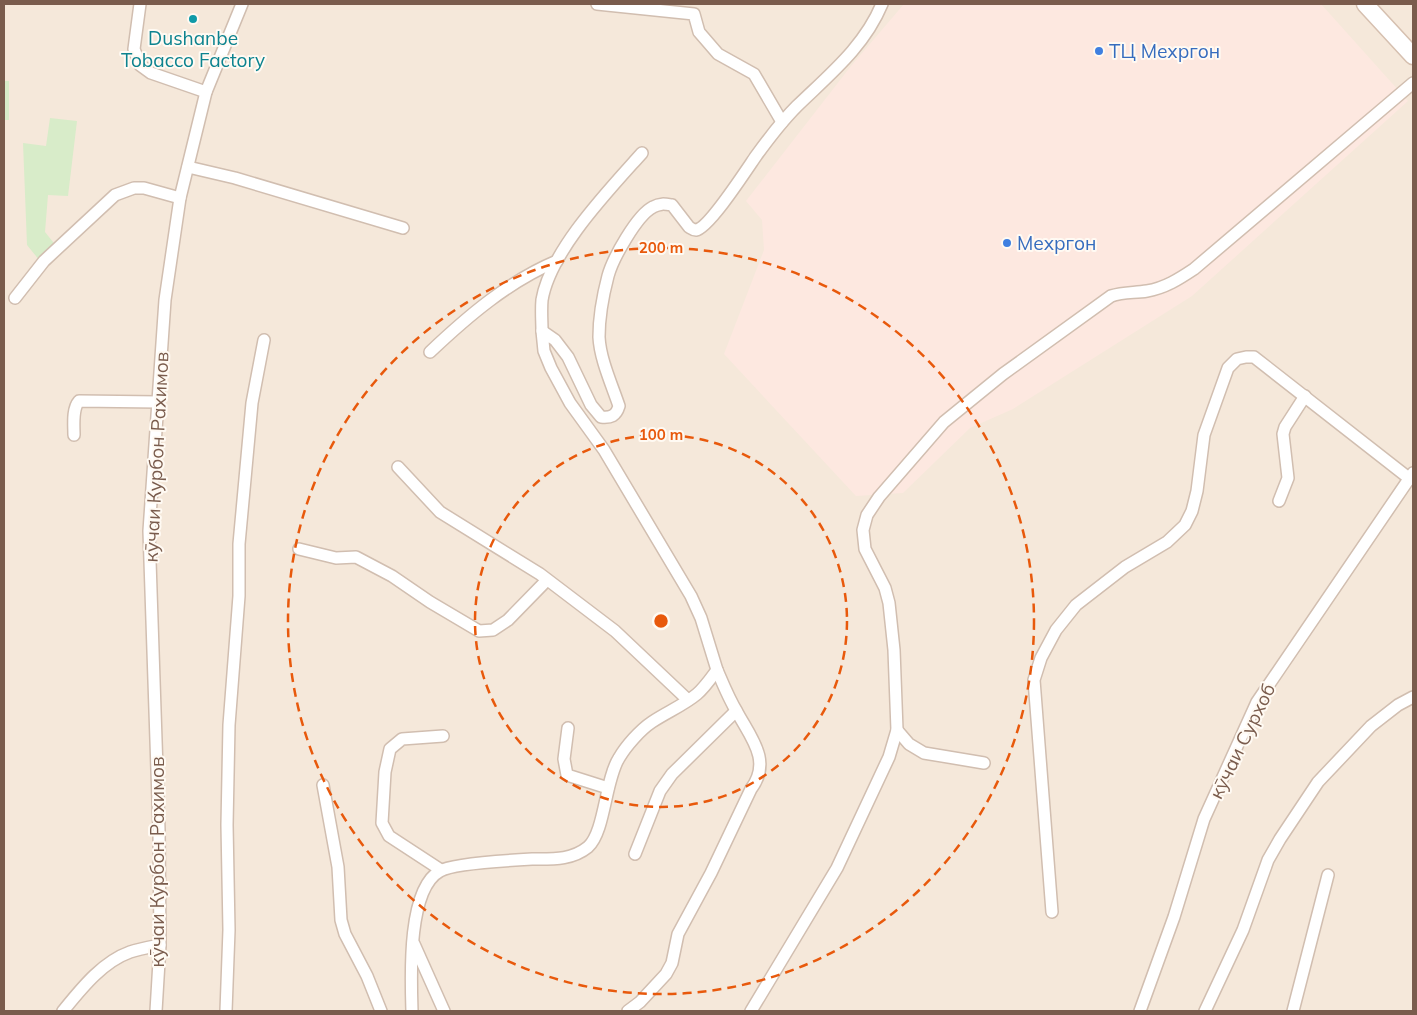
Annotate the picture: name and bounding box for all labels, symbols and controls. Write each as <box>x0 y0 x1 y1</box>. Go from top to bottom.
marker: Dushanbe Tobacco Factory <box>187 13 199 25</box>
place label: Dushanbe Tobacco Factory <box>121 26 265 72</box>
place label: ТЦ Мехргон <box>1109 39 1220 63</box>
marker: ТЦ Мехргон <box>1093 45 1105 57</box>
place label: Мехргон <box>1017 231 1096 255</box>
marker: Мехргон <box>1001 237 1013 249</box>
text: 200 m <box>639 238 683 257</box>
street label: кӯчаи Курбон Рахимов <box>138 351 174 563</box>
text: 100 m <box>639 425 683 444</box>
centre of rings <box>652 612 670 630</box>
street label: кӯчаи Сурхоб <box>1204 679 1280 803</box>
street label: кӯчаи Курбон Рахимов <box>145 756 169 968</box>

